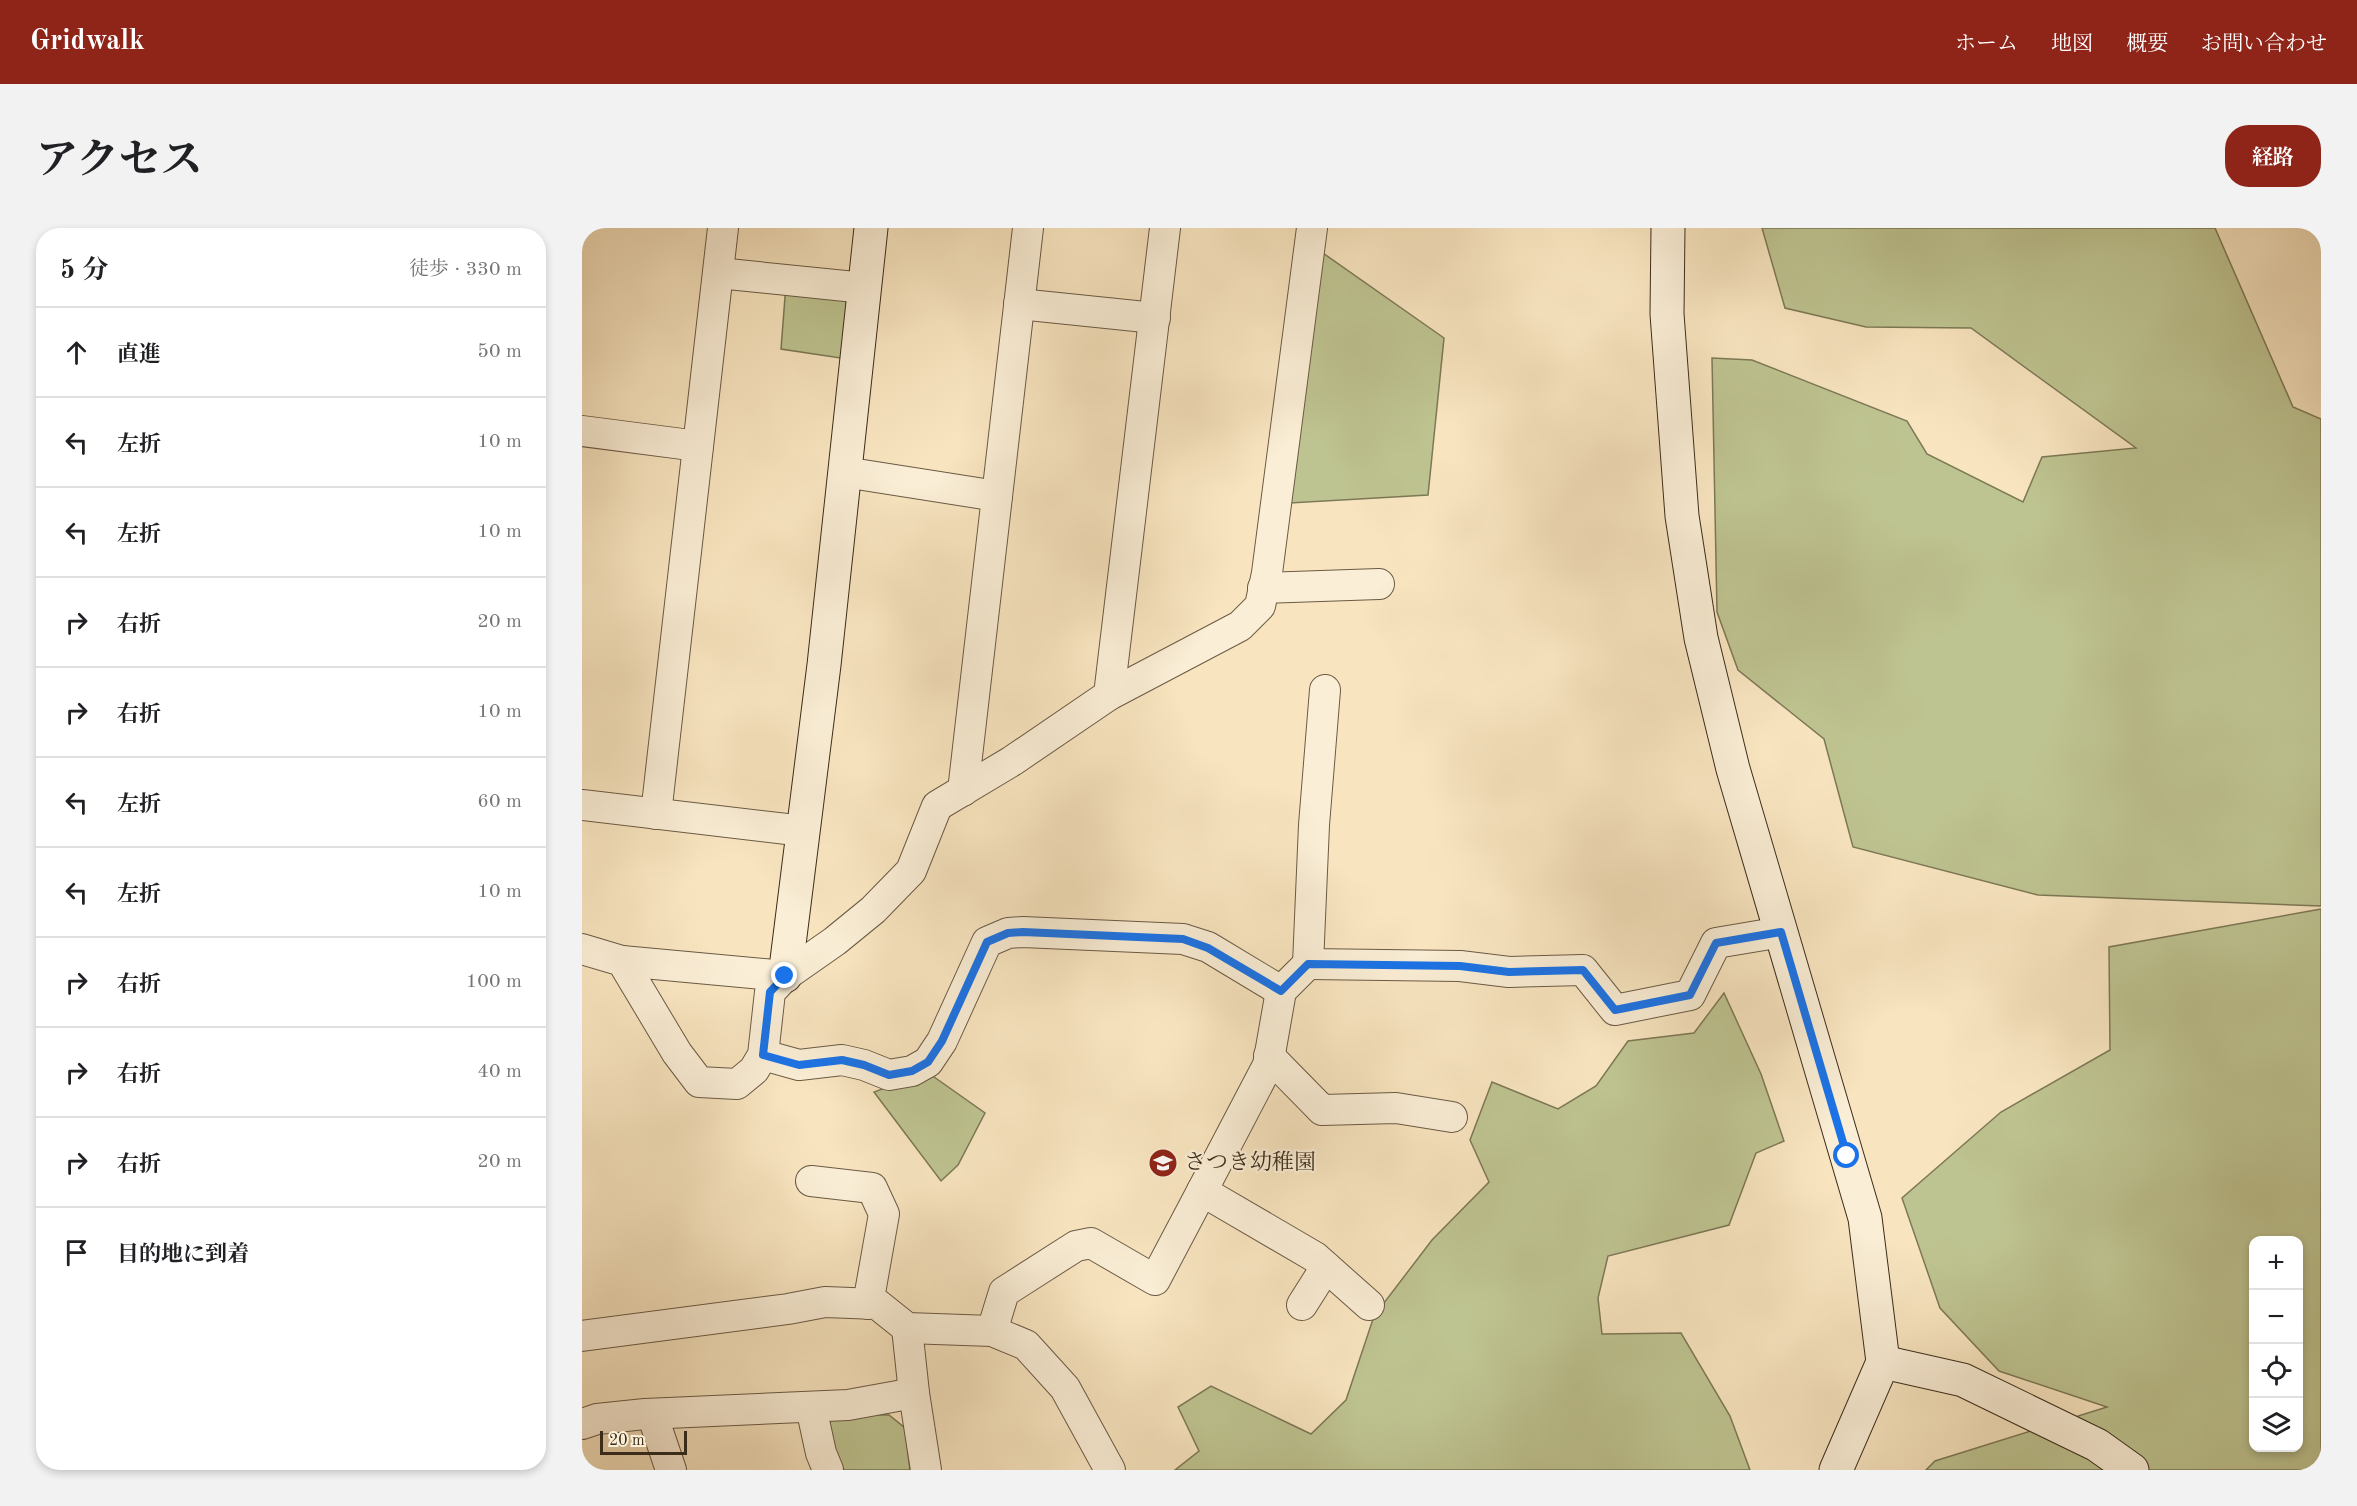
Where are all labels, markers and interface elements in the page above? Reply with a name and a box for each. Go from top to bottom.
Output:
text: Gridwalk [30,28,145,56]
text: ホーム [1955,34,2018,55]
text: 地図 [2051,34,2093,55]
text: 概要 [2126,34,2168,55]
text: お問い合わせ [2201,34,2327,55]
button: 経路 [2225,125,2321,187]
text: アクセス [36,141,203,183]
text: 5 分 [60,258,108,284]
text: 徒歩 · 330 m [409,260,522,280]
icon: ahead [60,336,93,369]
text: 50 m [477,342,522,362]
text: 直進 [117,344,161,366]
icon: left [60,426,93,459]
text: 10 m [477,432,522,452]
text: 左折 [117,434,161,456]
icon: left [60,516,93,549]
text: 10 m [477,522,522,542]
text: 左折 [117,524,161,546]
icon: right [60,606,93,639]
text: 20 m [477,612,522,632]
text: 右折 [117,614,161,636]
icon: right [60,696,93,729]
text: 10 m [477,702,522,722]
text: 右折 [117,704,161,726]
icon: left [60,786,93,819]
text: 60 m [477,792,522,812]
text: 左折 [117,794,161,816]
icon: left [60,876,93,909]
text: 10 m [477,882,522,902]
text: 左折 [117,884,161,906]
route end [771,962,797,988]
icon: right [60,966,93,999]
text: 100 m [466,972,522,992]
text: 右折 [117,974,161,996]
icon: right [60,1056,93,1089]
text: 40 m [477,1062,522,1082]
text: 右折 [117,1064,161,1086]
route start [1833,1142,1859,1168]
icon: right [60,1146,93,1179]
school or university icon: さつき幼稚園 [1147,1147,1179,1179]
place label: さつき幼稚園 [1184,1150,1316,1174]
text: 20 m [477,1152,522,1172]
text: 右折 [117,1154,161,1176]
icon: arrive [60,1236,93,1269]
map controls [2249,1236,2303,1452]
button: + [2249,1236,2303,1290]
text: 目的地に到着 [117,1244,249,1266]
button: − [2249,1290,2303,1344]
button: locate [2249,1344,2303,1398]
button: layers [2249,1398,2303,1452]
scale bar [600,1428,687,1456]
text: 20 m [609,1433,645,1449]

